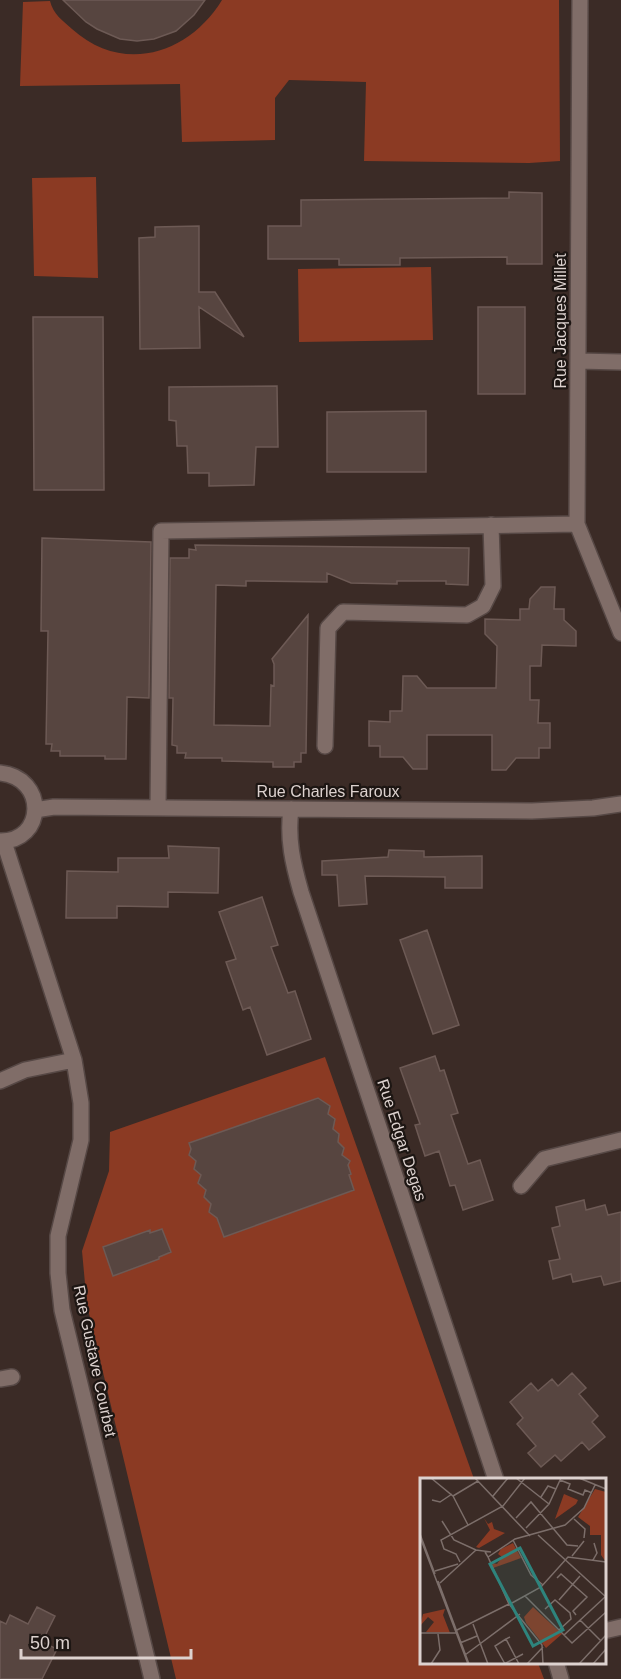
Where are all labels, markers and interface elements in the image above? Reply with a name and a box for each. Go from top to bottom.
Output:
street label: Rue Jacques Millet [552,253,569,389]
street label: Rue Charles Faroux [256,783,400,800]
street label: Rue Edgar Degas [374,1077,430,1203]
street label: Rue Gustave Courbet [71,1284,120,1439]
inset map [420,1478,606,1664]
scale bar [21,1622,190,1660]
text: 50 m [30,1633,70,1653]

